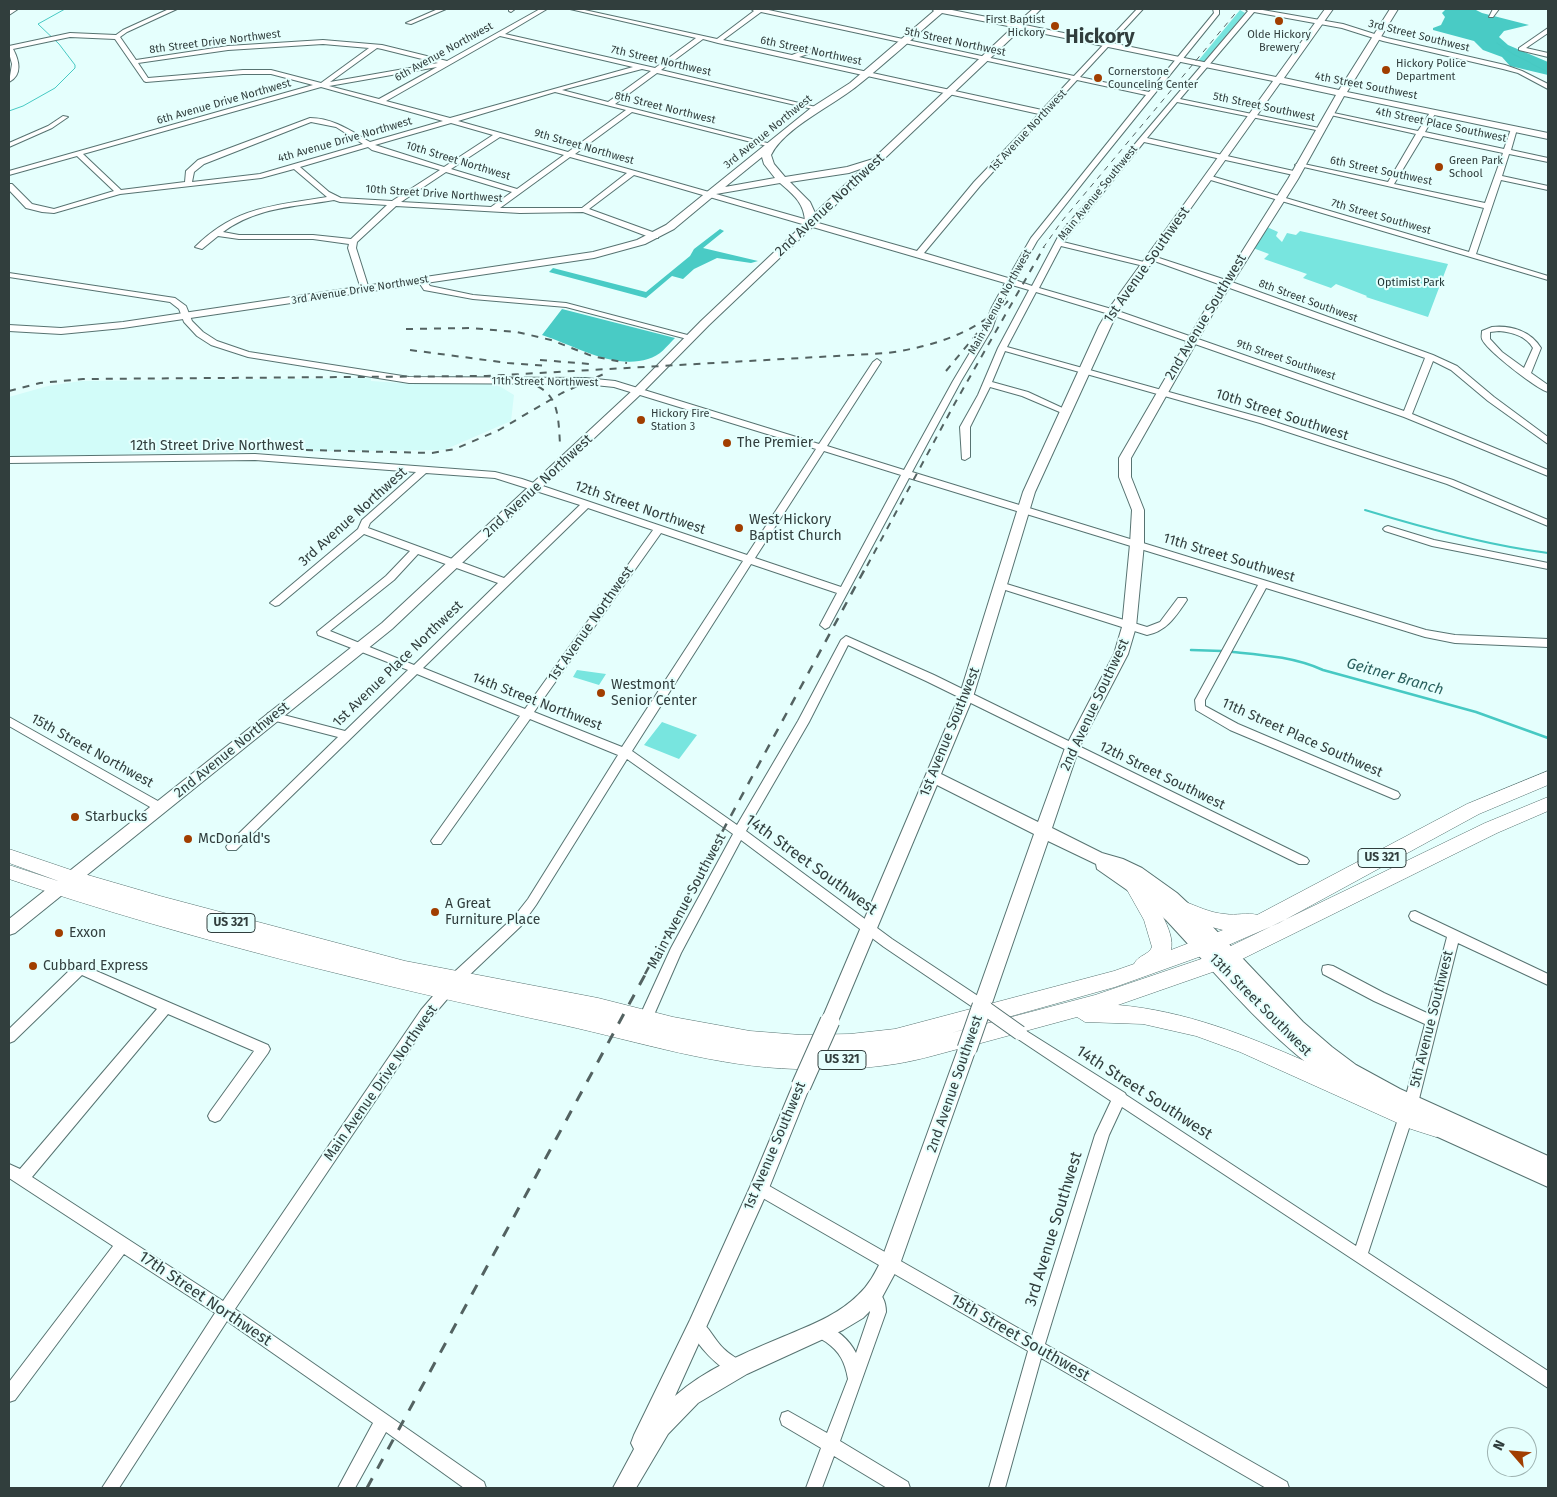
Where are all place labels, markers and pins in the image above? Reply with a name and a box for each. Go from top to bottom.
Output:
place label: First Baptist Hickory [985,13,1045,39]
marker: Olde Hickory Brewery [1273,15,1285,27]
marker: First Baptist Hickory [1049,20,1061,32]
place label: Olde Hickory Brewery [1247,28,1311,54]
place label: Hickory Police Department [1396,57,1466,83]
marker: Hickory Police Department [1380,64,1392,76]
place label: Cornerstone Counceling Center [1108,65,1198,91]
marker: Cornerstone Counceling Center [1092,72,1104,84]
place label: Green Park School [1449,154,1503,180]
marker: Green Park School [1433,161,1445,173]
place label: Hickory Fire Station 3 [651,407,709,433]
marker: Hickory Fire Station 3 [635,414,647,426]
place label: The Premier [737,435,813,451]
marker: The Premier [721,437,733,449]
place label: West Hickory Baptist Church [749,512,842,544]
marker: West Hickory Baptist Church [733,522,745,534]
place label: Westmont Senior Center [611,677,697,710]
marker: Westmont Senior Center [595,687,607,699]
place label: Starbucks [85,809,147,825]
marker: Starbucks [69,811,81,823]
place label: McDonald's [198,831,270,847]
marker: McDonald's [182,833,194,845]
place label: A Great Furniture Place [445,896,540,929]
marker: A Great Furniture Place [429,906,441,918]
place label: Exxon [69,925,106,941]
marker: Exxon [53,927,65,939]
place label: Cubbard Express [43,958,148,974]
marker: Cubbard Express [27,960,39,972]

